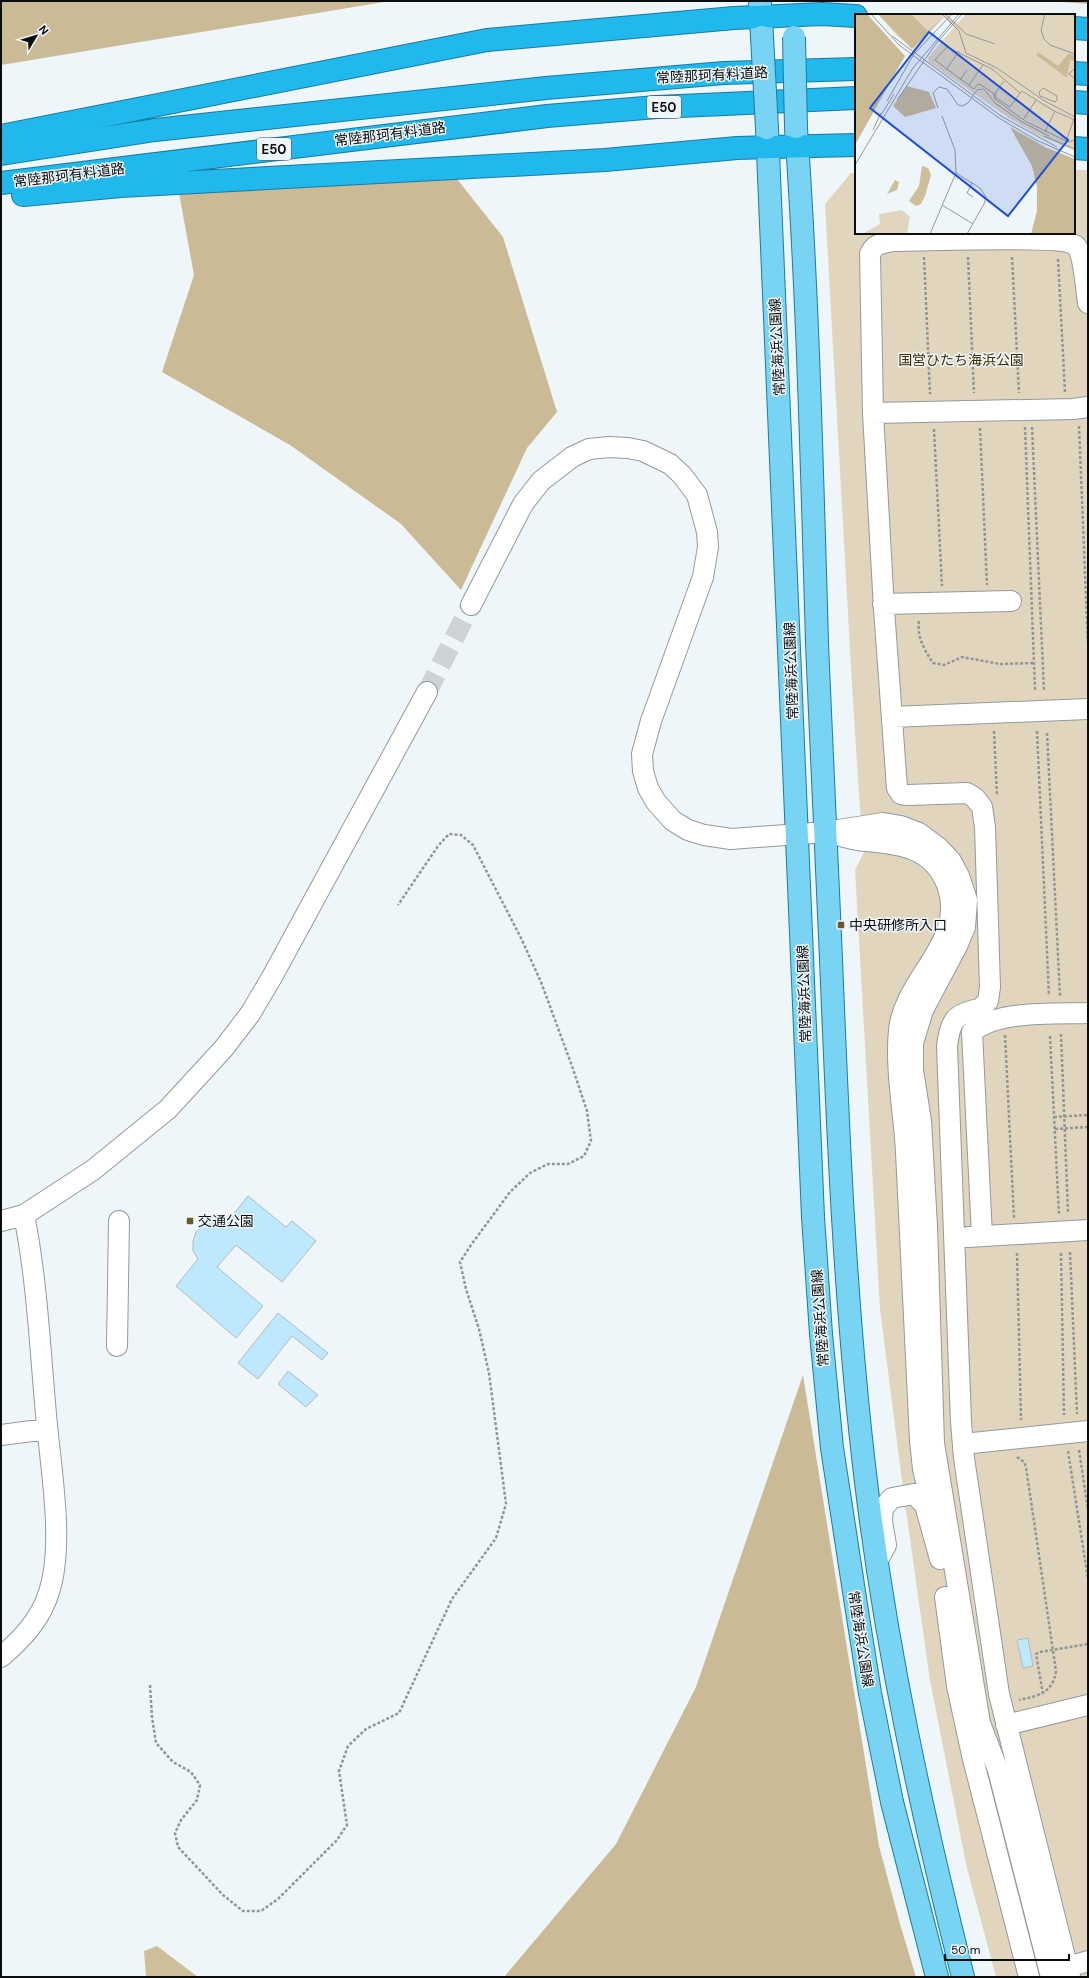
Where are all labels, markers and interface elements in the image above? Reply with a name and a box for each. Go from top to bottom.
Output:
inset map [855,14,1075,234]
north arrow [16,16,56,56]
text: N [36,22,52,37]
street label: 常陸那珂有料道路 [656,63,768,87]
road number: E50 [647,96,681,118]
street label: 常陸那珂有料道路 [333,118,447,150]
road number: E50 [257,138,291,160]
street label: 常陸那珂有料道路 [12,159,126,191]
street label: 常陸海浜公園線 [765,298,789,396]
park label: 国営ひたち海浜公園 [898,351,1024,369]
street label: 常陸海浜公園線 [780,622,802,720]
place label: 中央研修所入口 [849,916,947,934]
marker: 中央研修所入口 [836,920,846,930]
street label: 常陸海浜公園線 [793,945,815,1043]
place label: 交通公園 [198,1212,254,1230]
marker: 交通公園 [185,1216,195,1226]
street label: 常陸海浜公園線 [808,1268,832,1368]
street label: 常陸海浜公園線 [844,1589,878,1689]
scale bar [945,1936,1069,1962]
text: 50 m [951,1942,980,1958]

